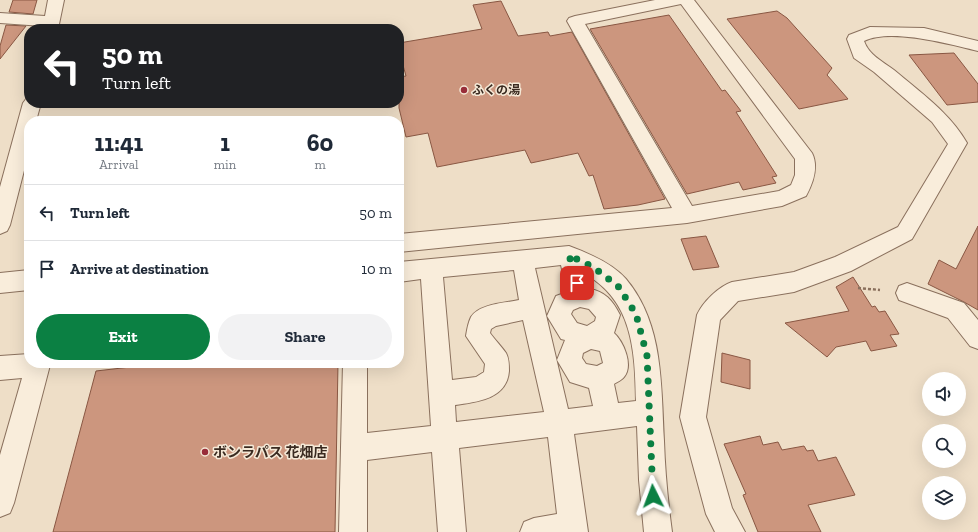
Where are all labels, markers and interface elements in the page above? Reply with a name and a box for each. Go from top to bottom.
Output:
text: 50 m [102,38,163,71]
icon: left [36,40,88,92]
text: Turn left [102,72,171,94]
place label: ふくの湯 [472,83,520,97]
marker: ふくの湯 [459,85,469,95]
text: 11:41 [95,128,143,157]
text: 1 [220,128,230,157]
text: 60 [307,128,333,157]
text: Arrival [99,157,139,172]
text: min [214,157,236,172]
text: m [314,157,326,172]
icon: left [36,202,58,224]
text: Turn left [70,204,130,222]
text: 50 m [359,204,392,222]
icon: arrive [36,258,58,280]
text: Arrive at destination [70,260,209,278]
text: 10 m [361,260,392,278]
pin [560,266,594,300]
icon: arrive [566,272,588,294]
button: Exit [36,314,210,360]
button: Share [218,314,392,360]
map controls [922,372,966,520]
button: sound [922,372,966,416]
button: search [922,424,966,468]
place label: ボンラパス 花畑店 [213,444,327,461]
marker: ボンラパス 花畑店 [200,447,210,457]
position arrow [632,475,674,517]
button: layers [922,476,966,520]

